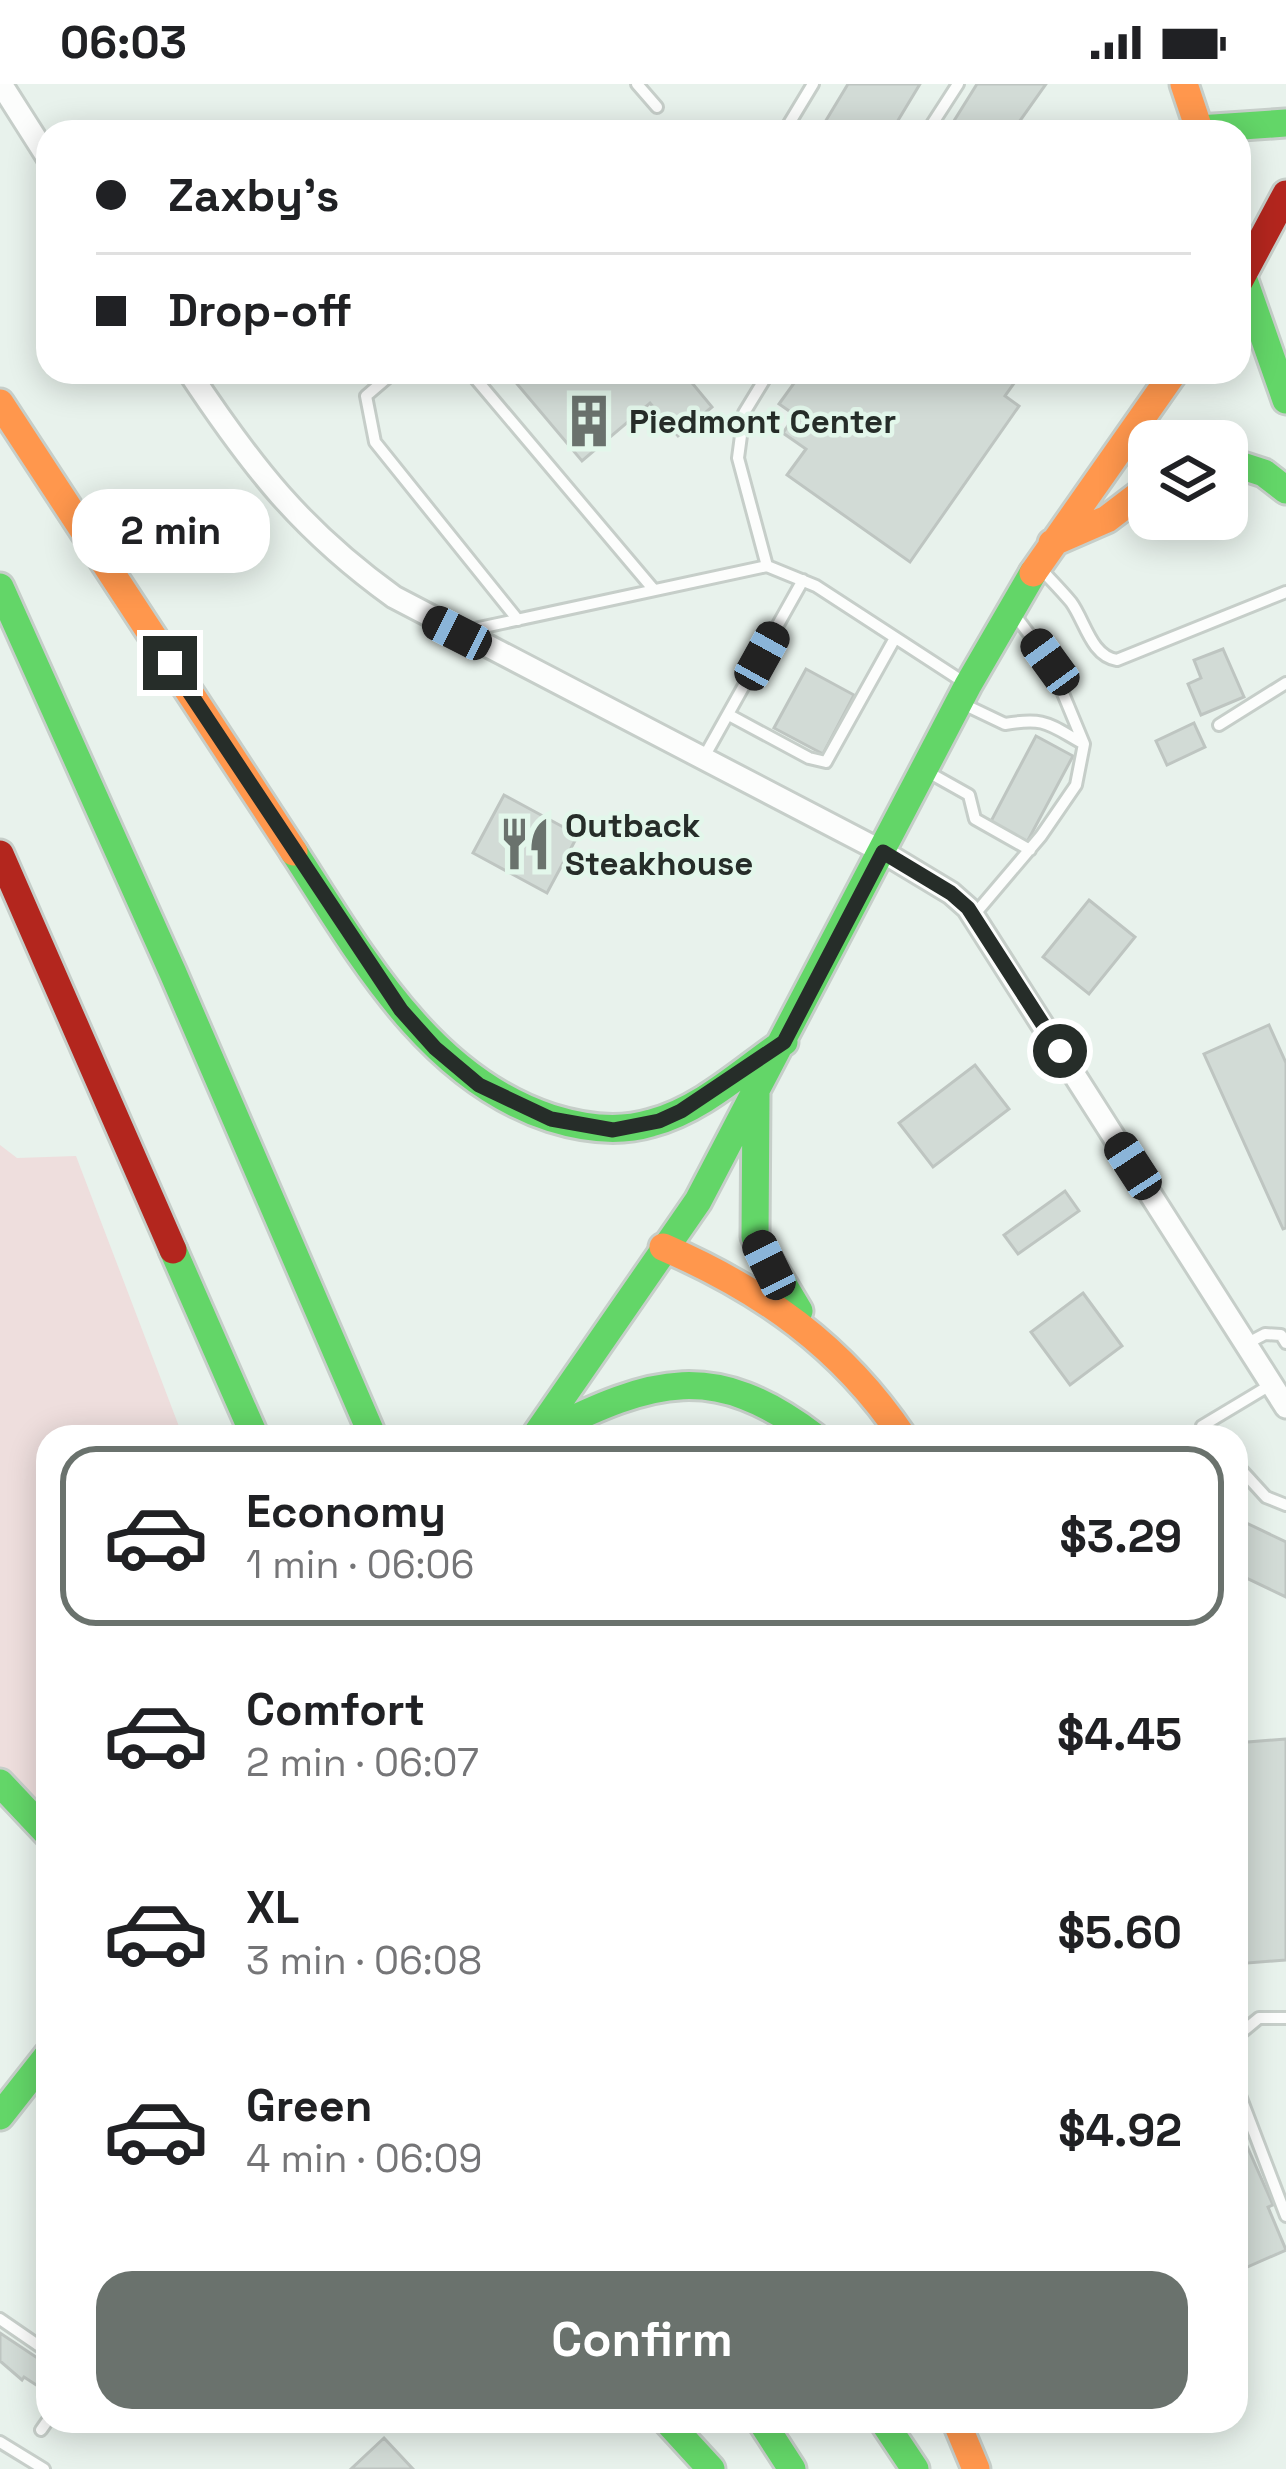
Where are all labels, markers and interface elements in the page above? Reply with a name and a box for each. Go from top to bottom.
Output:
text: 06:03 [60,14,187,71]
text: Zaxby's [168,167,339,224]
text: Drop-off [168,282,352,339]
building icon: Piedmont Center [560,392,618,450]
place label: Piedmont Center [629,401,896,443]
map controls [1128,420,1248,540]
button: layers [1128,420,1248,540]
callout: 2 min [71,489,269,573]
text: 2 min [121,506,221,555]
car [417,601,497,665]
car [729,616,795,696]
car [1014,622,1086,702]
route end [143,636,197,690]
place label: Outback Steakhouse [565,805,753,885]
restaurant icon: Outback Steakhouse [496,815,554,873]
route start [1033,1024,1087,1078]
car [1098,1126,1168,1206]
car [737,1225,801,1305]
icon: car [102,1482,210,1590]
text: Economy [246,1483,446,1540]
text: $3.29 [1060,1508,1182,1565]
text: 1 min · 06:06 [246,1540,474,1589]
icon: car [102,1680,210,1788]
text: Comfort [246,1681,425,1738]
text: $4.45 [1057,1706,1182,1763]
text: 2 min · 06:07 [246,1738,479,1787]
icon: car [102,1878,210,1986]
text: XL [246,1879,299,1936]
text: $5.60 [1058,1904,1182,1961]
text: 3 min · 06:08 [246,1936,482,1985]
icon: car [102,2076,210,2184]
text: Green [246,2077,372,2134]
text: $4.92 [1058,2102,1182,2159]
text: 4 min · 06:09 [246,2134,482,2183]
button: Confirm [96,2271,1188,2409]

